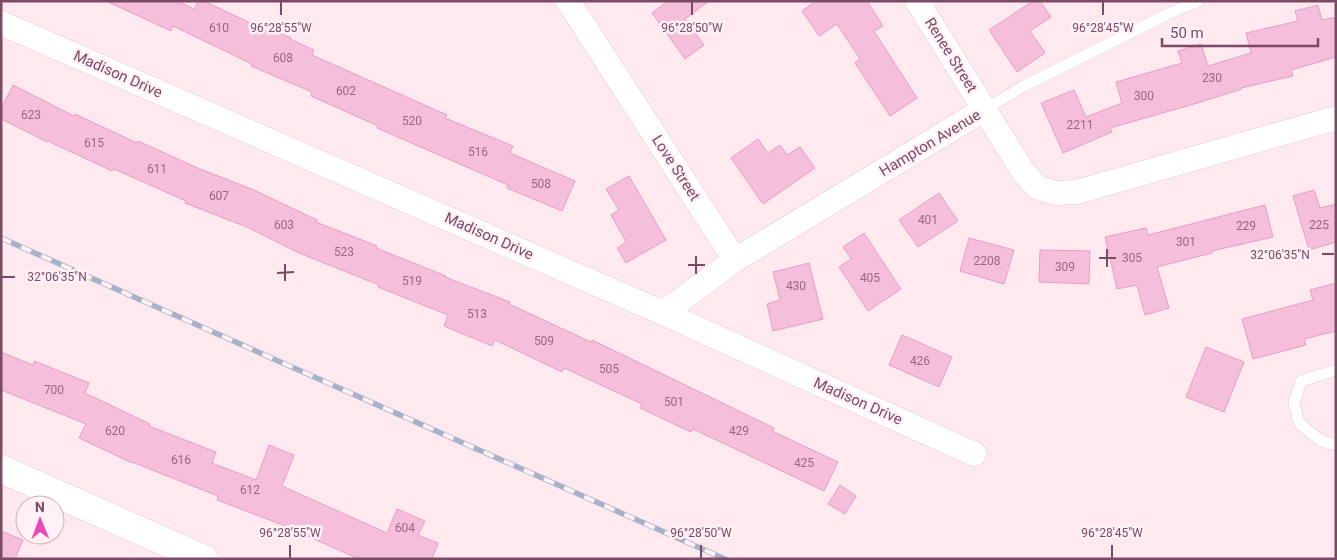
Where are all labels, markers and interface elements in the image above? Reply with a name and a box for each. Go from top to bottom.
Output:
street label: Renee Street [921,14,981,96]
scale bar [1162,15,1318,47]
house number: 610 [209,21,229,35]
text: 96°28'55"W [250,21,312,35]
text: 96°28'50"W [661,21,723,35]
text: 96°28'45"W [1072,21,1134,35]
text: 50 m [1170,24,1204,42]
street label: Madison Drive [71,46,165,102]
house number: 608 [273,51,293,65]
house number: 230 [1202,71,1222,85]
house number: 602 [336,84,356,98]
house number: 300 [1134,89,1154,103]
street label: Hampton Avenue [876,106,984,180]
house number: 623 [21,108,41,122]
house number: 520 [402,114,422,128]
house number: 2211 [1067,118,1093,132]
street label: Love Street [648,132,704,204]
house number: 615 [84,136,104,150]
house number: 516 [468,145,488,159]
house number: 611 [147,162,167,176]
house number: 508 [531,177,551,191]
house number: 607 [209,189,229,203]
street label: Madison Drive [442,208,536,264]
house number: 401 [918,213,938,227]
house number: 603 [274,218,294,232]
house number: 225 [1309,218,1329,232]
house number: 229 [1236,219,1256,233]
house number: 301 [1176,235,1196,249]
house number: 523 [334,245,354,259]
text: 32°06'35"N [1250,248,1310,262]
house number: 305 [1122,251,1142,265]
house number: 2208 [974,254,1001,268]
house number: 309 [1055,260,1075,274]
text: 32°06'35"N [27,270,87,284]
house number: 405 [860,271,880,285]
house number: 519 [402,274,422,288]
house number: 430 [786,279,806,293]
house number: 513 [467,307,487,321]
house number: 509 [534,334,554,348]
house number: 426 [910,354,930,368]
house number: 505 [599,362,619,376]
street label: Madison Drive [811,373,905,429]
house number: 700 [44,383,64,397]
house number: 501 [664,395,684,409]
house number: 620 [105,424,125,438]
house number: 429 [729,424,749,438]
house number: 616 [171,453,191,467]
house number: 425 [794,456,814,470]
house number: 612 [240,483,260,497]
north arrow [15,495,65,545]
text: N [35,499,45,515]
house number: 604 [395,521,415,535]
text: 96°28'55"W [259,526,321,540]
text: 96°28'50"W [670,526,732,540]
text: 96°28'45"W [1081,526,1143,540]

